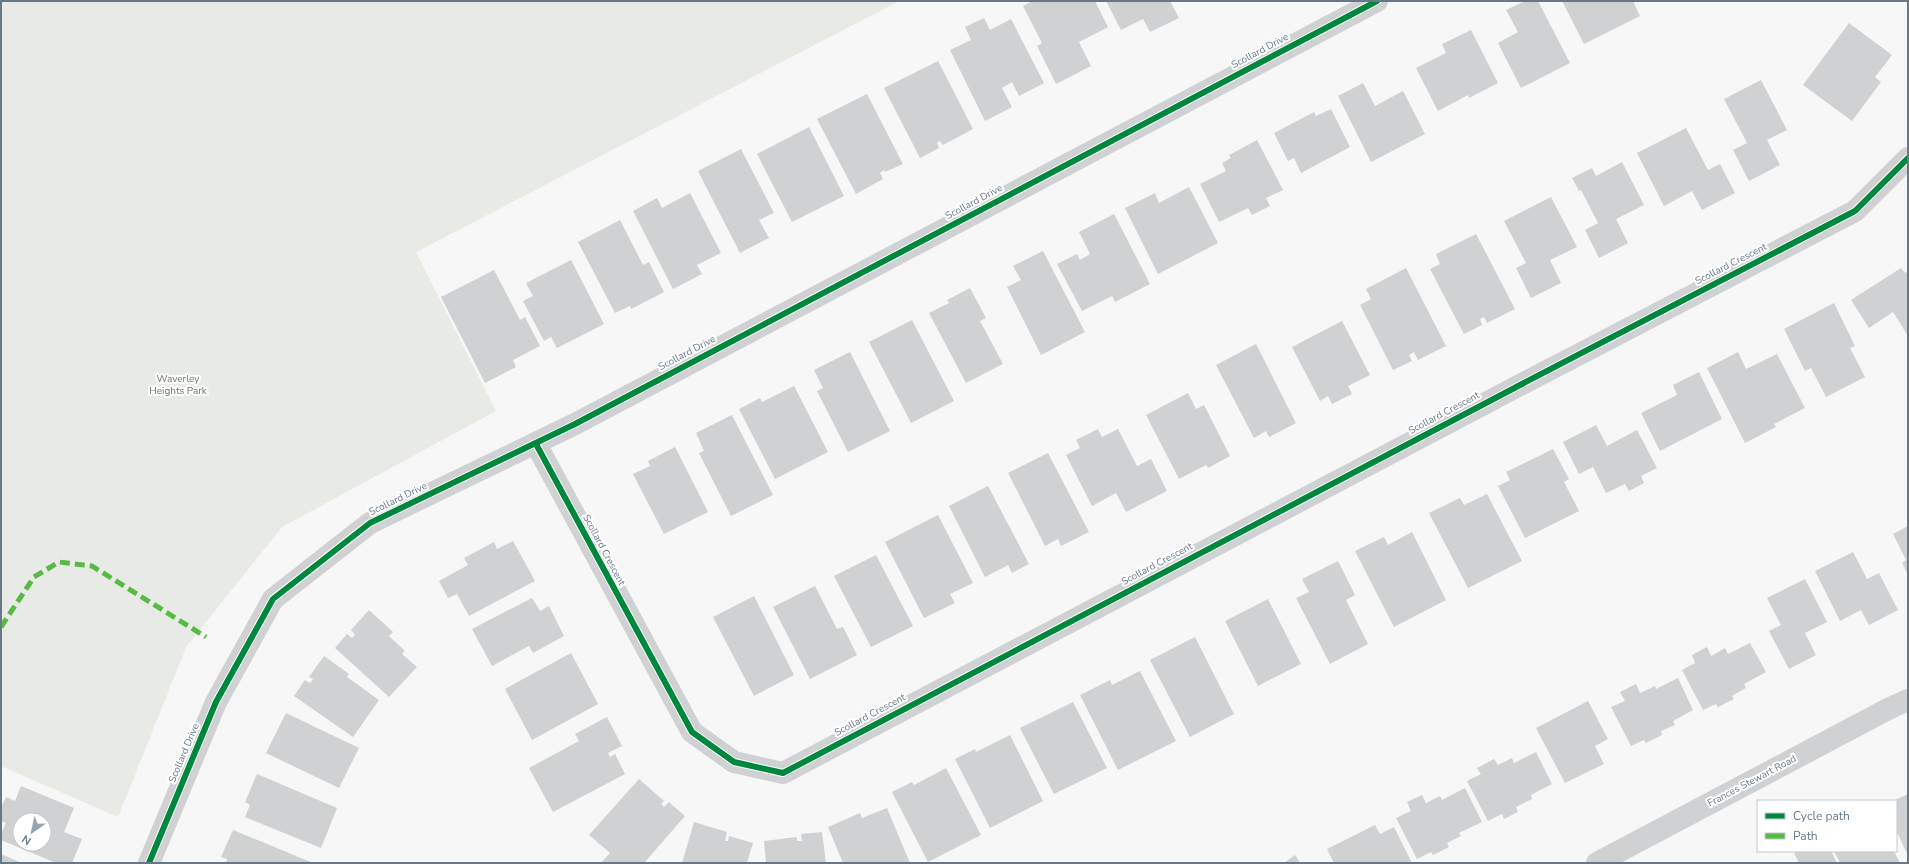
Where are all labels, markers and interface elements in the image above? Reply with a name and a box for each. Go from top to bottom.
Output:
street label: Scollard Drive [1229,30,1291,72]
street label: Scollard Drive [943,181,1005,223]
street label: Scollard Crescent [1693,240,1770,288]
street label: Scollard Drive [656,332,718,374]
park label: Waverley Heights Park [149,372,208,398]
street label: Scollard Crescent [1406,388,1483,438]
street label: Scollard Drive [367,479,429,519]
street label: Scollard Crescent [579,512,629,589]
street label: Scollard Crescent [1119,539,1196,589]
street label: Scollard Crescent [832,690,909,740]
street label: Scollard Drive [165,721,203,785]
street label: Frances Stewart Road [1705,752,1799,810]
legend [1757,800,1897,852]
text: Cycle path [1793,808,1850,824]
north arrow [12,812,52,852]
text: Path [1793,828,1818,844]
text: N [19,831,34,848]

